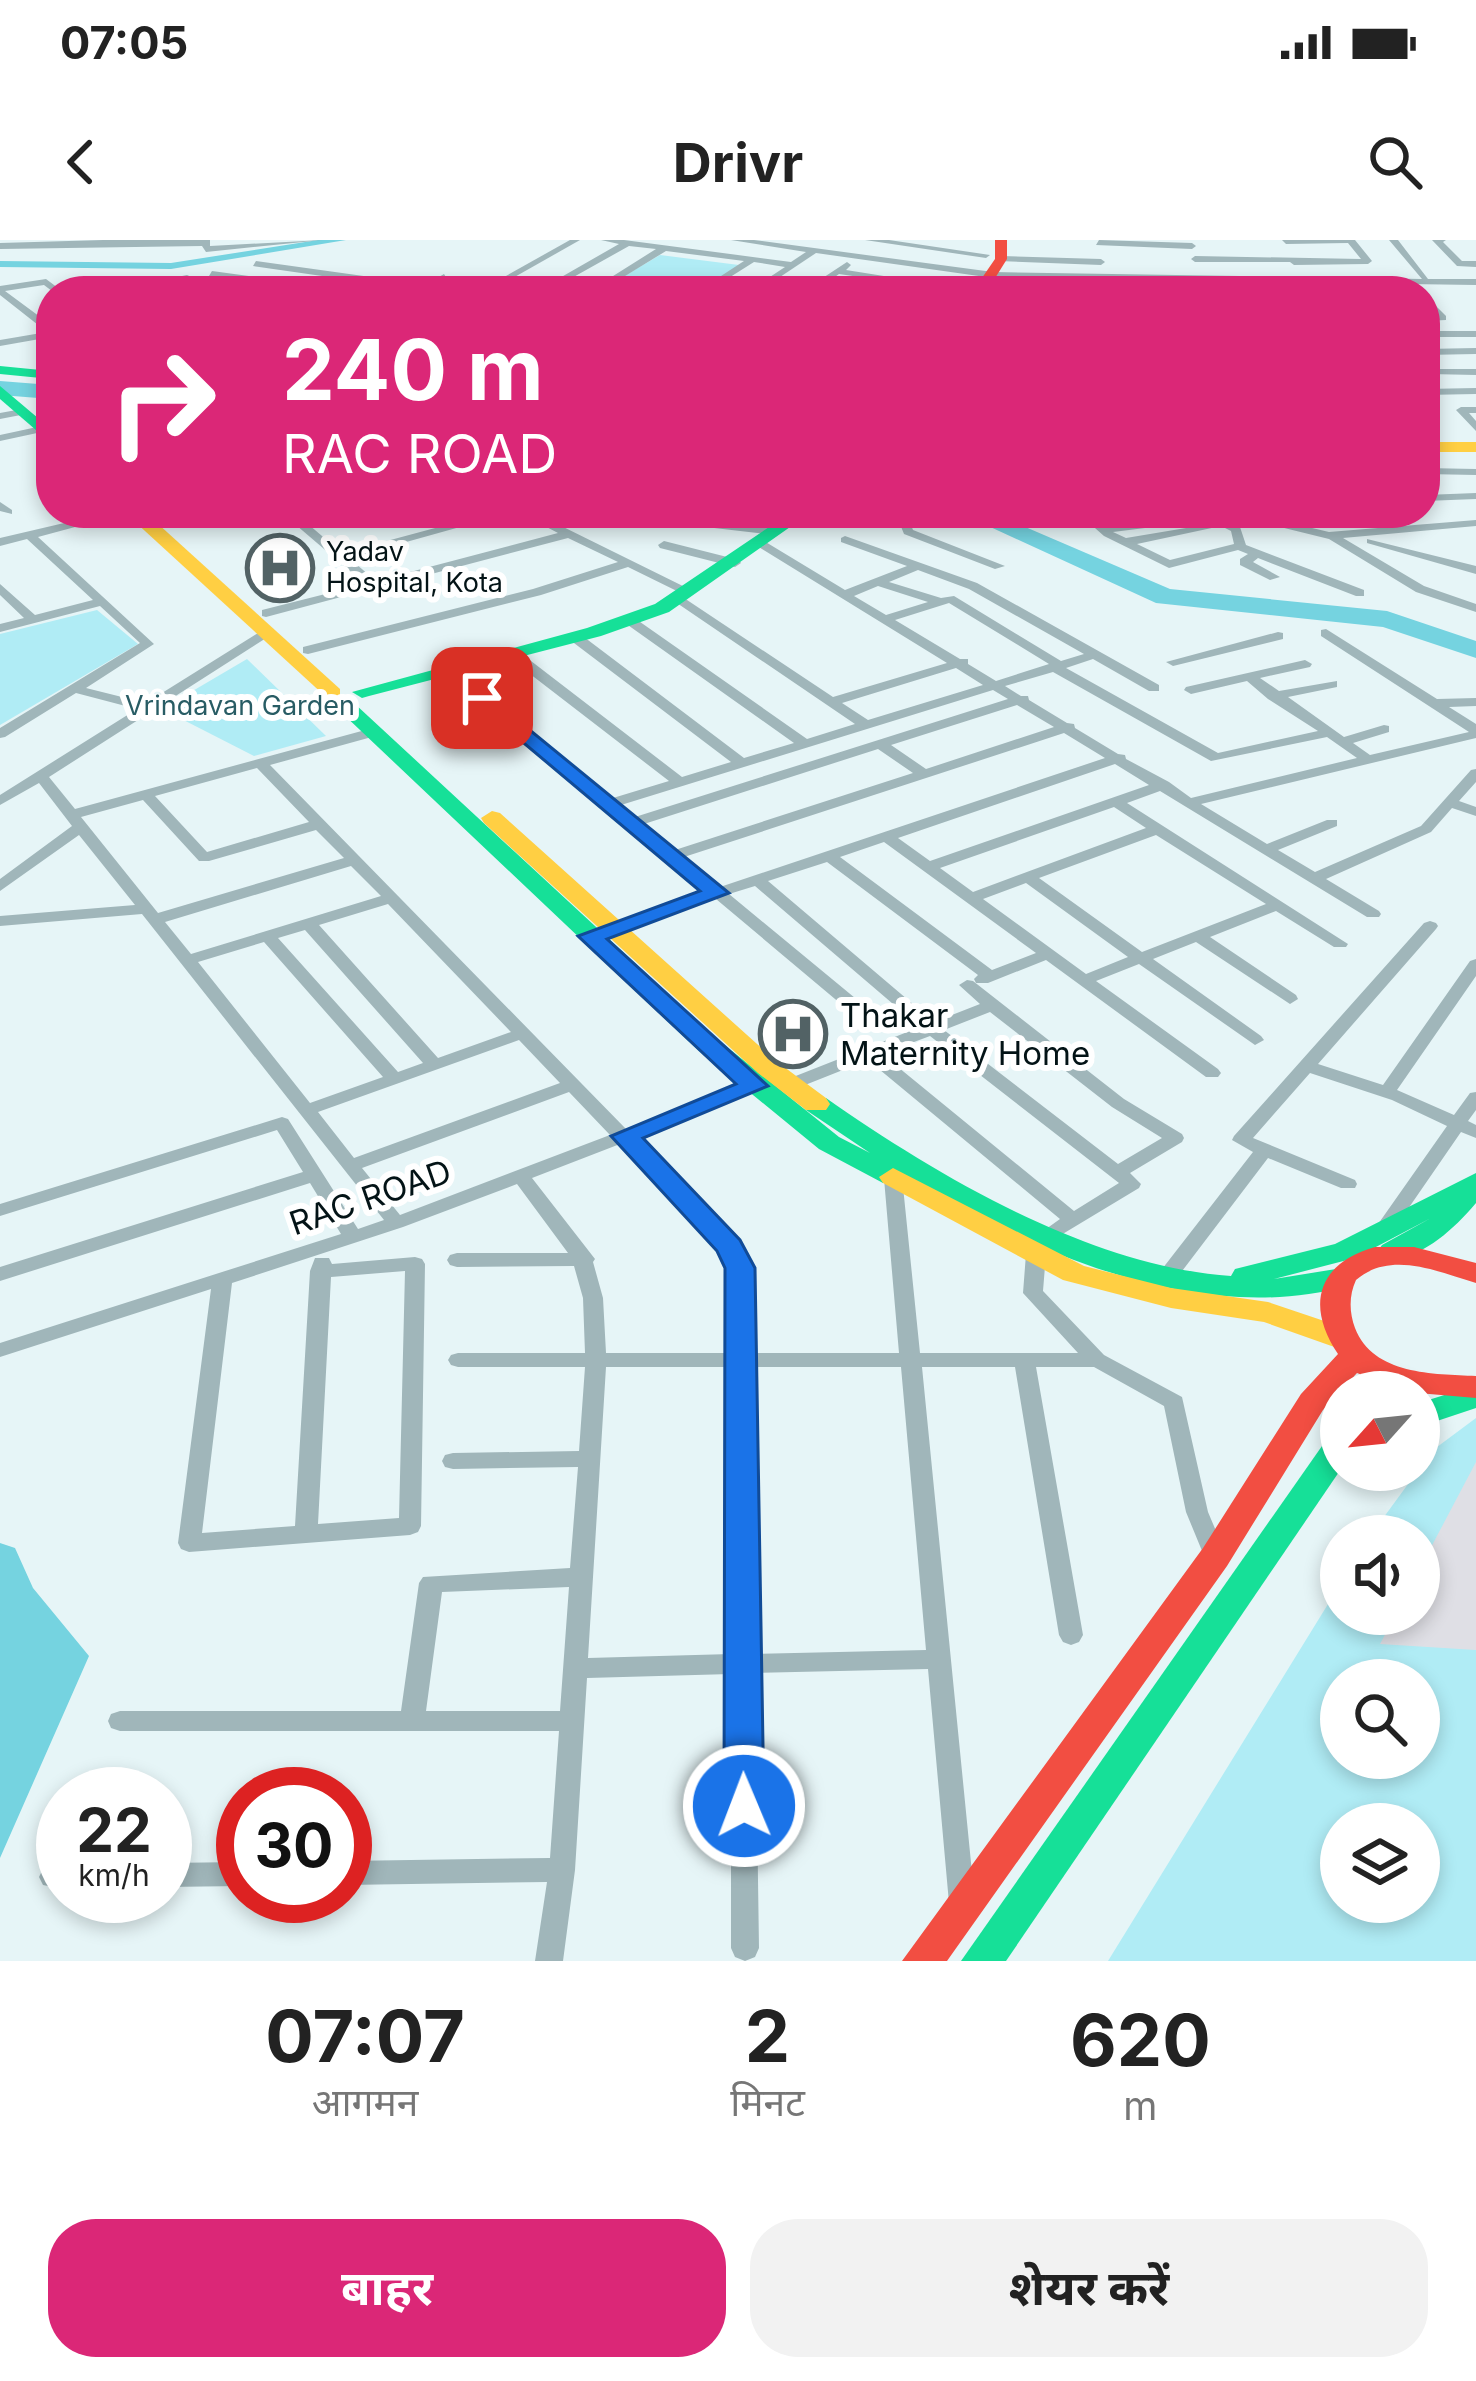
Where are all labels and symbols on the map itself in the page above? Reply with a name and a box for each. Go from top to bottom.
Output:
hospital icon: Yadav Hospital, Kota [245,533,315,603]
place label: Yadav Hospital, Kota [326,535,503,599]
pin [431,647,533,749]
park label: Vrindavan Garden [125,689,355,722]
place label: Thakar Maternity Home [840,995,1090,1073]
hospital icon: Thakar Maternity Home [758,999,828,1069]
street label: RAC ROAD [284,1151,456,1243]
north arrow [1320,1371,1440,1491]
position arrow [681,1743,807,1869]
speed limit sign: 30 [216,1767,372,1923]

